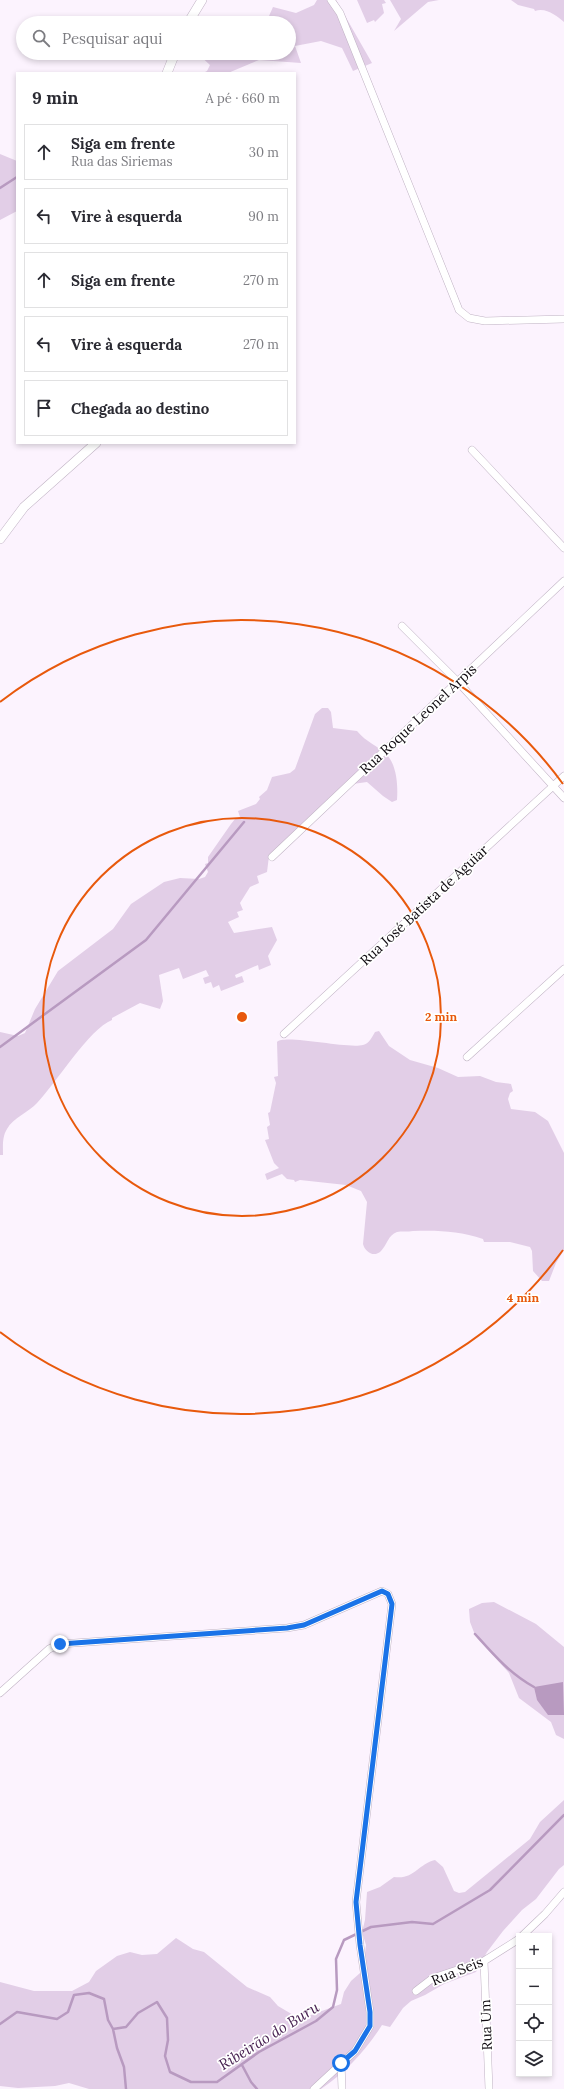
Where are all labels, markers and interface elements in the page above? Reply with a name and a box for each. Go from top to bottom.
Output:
search box [16,16,296,60]
icon: search [30,27,52,49]
text: Pesquisar aqui [62,29,162,48]
text: 9 min [32,87,78,109]
text: A pé · 660 m [205,90,280,107]
text: Siga em frente [71,134,175,153]
icon: ahead [33,141,55,163]
text: 30 m [249,144,279,161]
text: Rua das Siriemas [71,153,173,170]
icon: left [33,205,55,227]
text: Vire à esquerda [71,207,182,226]
text: 90 m [248,208,279,225]
icon: ahead [33,269,55,291]
text: Siga em frente [71,271,175,290]
text: 270 m [243,272,279,289]
icon: left [33,333,55,355]
text: Vire à esquerda [71,335,182,354]
text: 270 m [243,336,279,353]
icon: arrive [33,397,55,419]
text: Chegada ao destino [71,399,209,418]
street label: Rua Roque Leonel Arpis [356,660,480,778]
street label: Rua José Batista de Aguiar [356,841,492,969]
text: 2 min [425,1009,457,1024]
centre of rings [235,1010,249,1024]
text: 4 min [507,1290,540,1305]
route end [51,1635,69,1653]
map controls [516,1933,552,2077]
button: + [516,1933,552,1969]
street label: Rua Seis [429,1953,485,1989]
button: − [516,1969,552,2005]
water label: Ribeirão do Buru [215,1997,322,2074]
street label: Rua Um [476,1999,496,2051]
button: locate [516,2005,552,2041]
button: layers [516,2041,552,2077]
route start [332,2054,350,2072]

